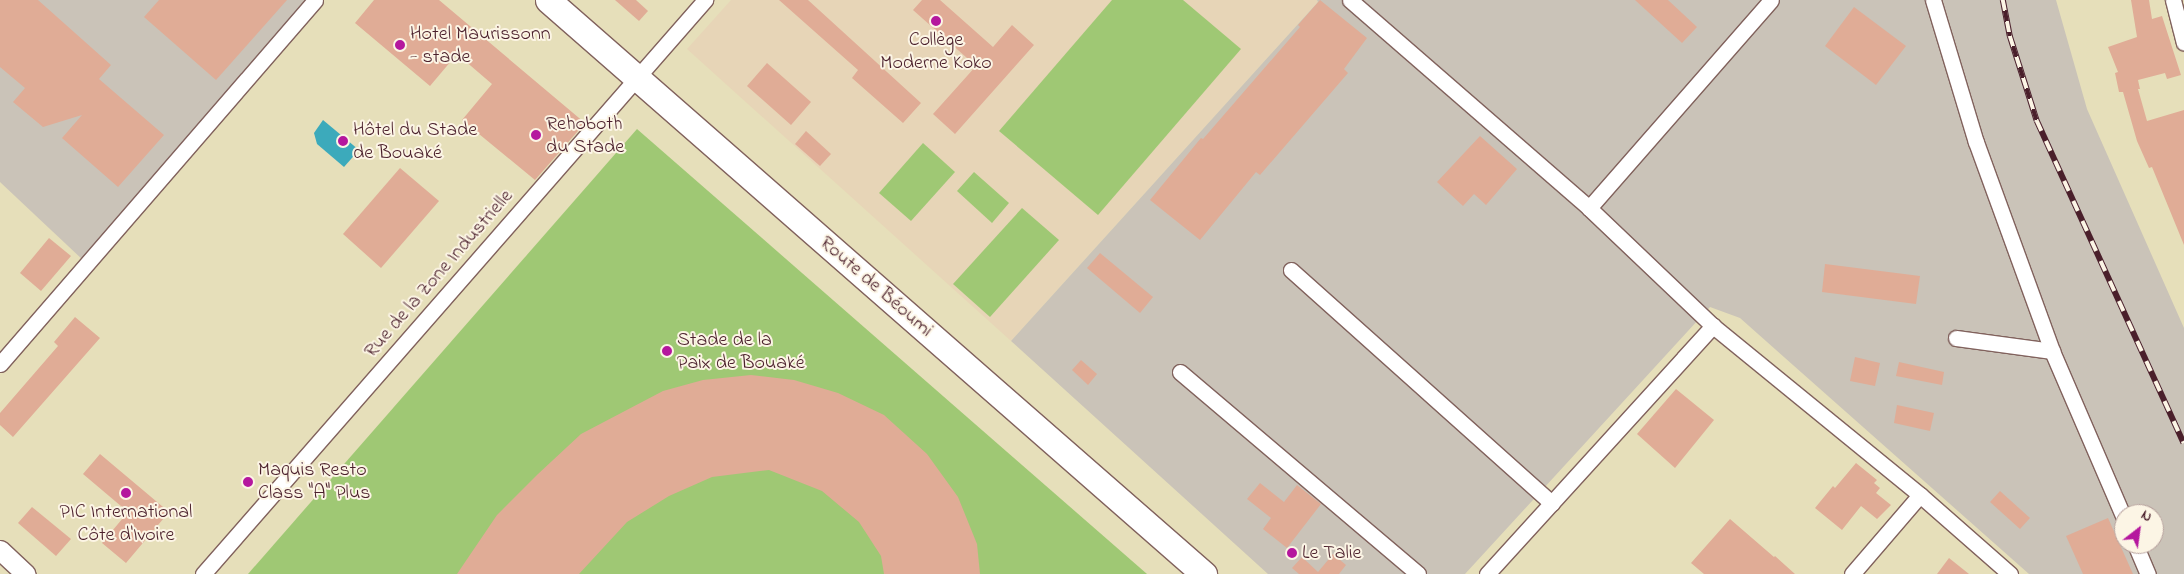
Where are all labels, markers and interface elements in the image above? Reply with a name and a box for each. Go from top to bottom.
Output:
marker: Collège Moderne Koko [930,15,942,27]
place label: Hotel Maurissonn - stade [410,22,551,69]
place label: Collège Moderne Koko [880,29,992,76]
marker: Hotel Maurissonn - stade [394,39,406,51]
place label: Rehoboth du Stade [546,112,624,159]
place label: Hôtel du Stade de Bouaké [353,118,477,165]
marker: Rehoboth du Stade [530,129,542,141]
marker: Hôtel du Stade de Bouaké [337,135,349,147]
street label: Rue de la Zone Industrielle [359,185,519,363]
street label: Route de Béoumi [815,231,937,343]
place label: Stade de la Paix de Bouaké [677,328,805,375]
marker: Stade de la Paix de Bouaké [661,345,673,357]
place label: Maquis Resto Class "A" Plus [258,459,371,506]
marker: Maquis Resto Class "A" Plus [242,476,254,488]
marker: PIC International Côte d'Ivoire [120,487,132,499]
place label: PIC International Côte d'Ivoire [60,501,192,548]
north arrow [2114,504,2164,554]
text: N [2137,505,2156,528]
place label: Le Talie [1302,541,1362,565]
marker: Le Talie [1286,547,1298,559]

